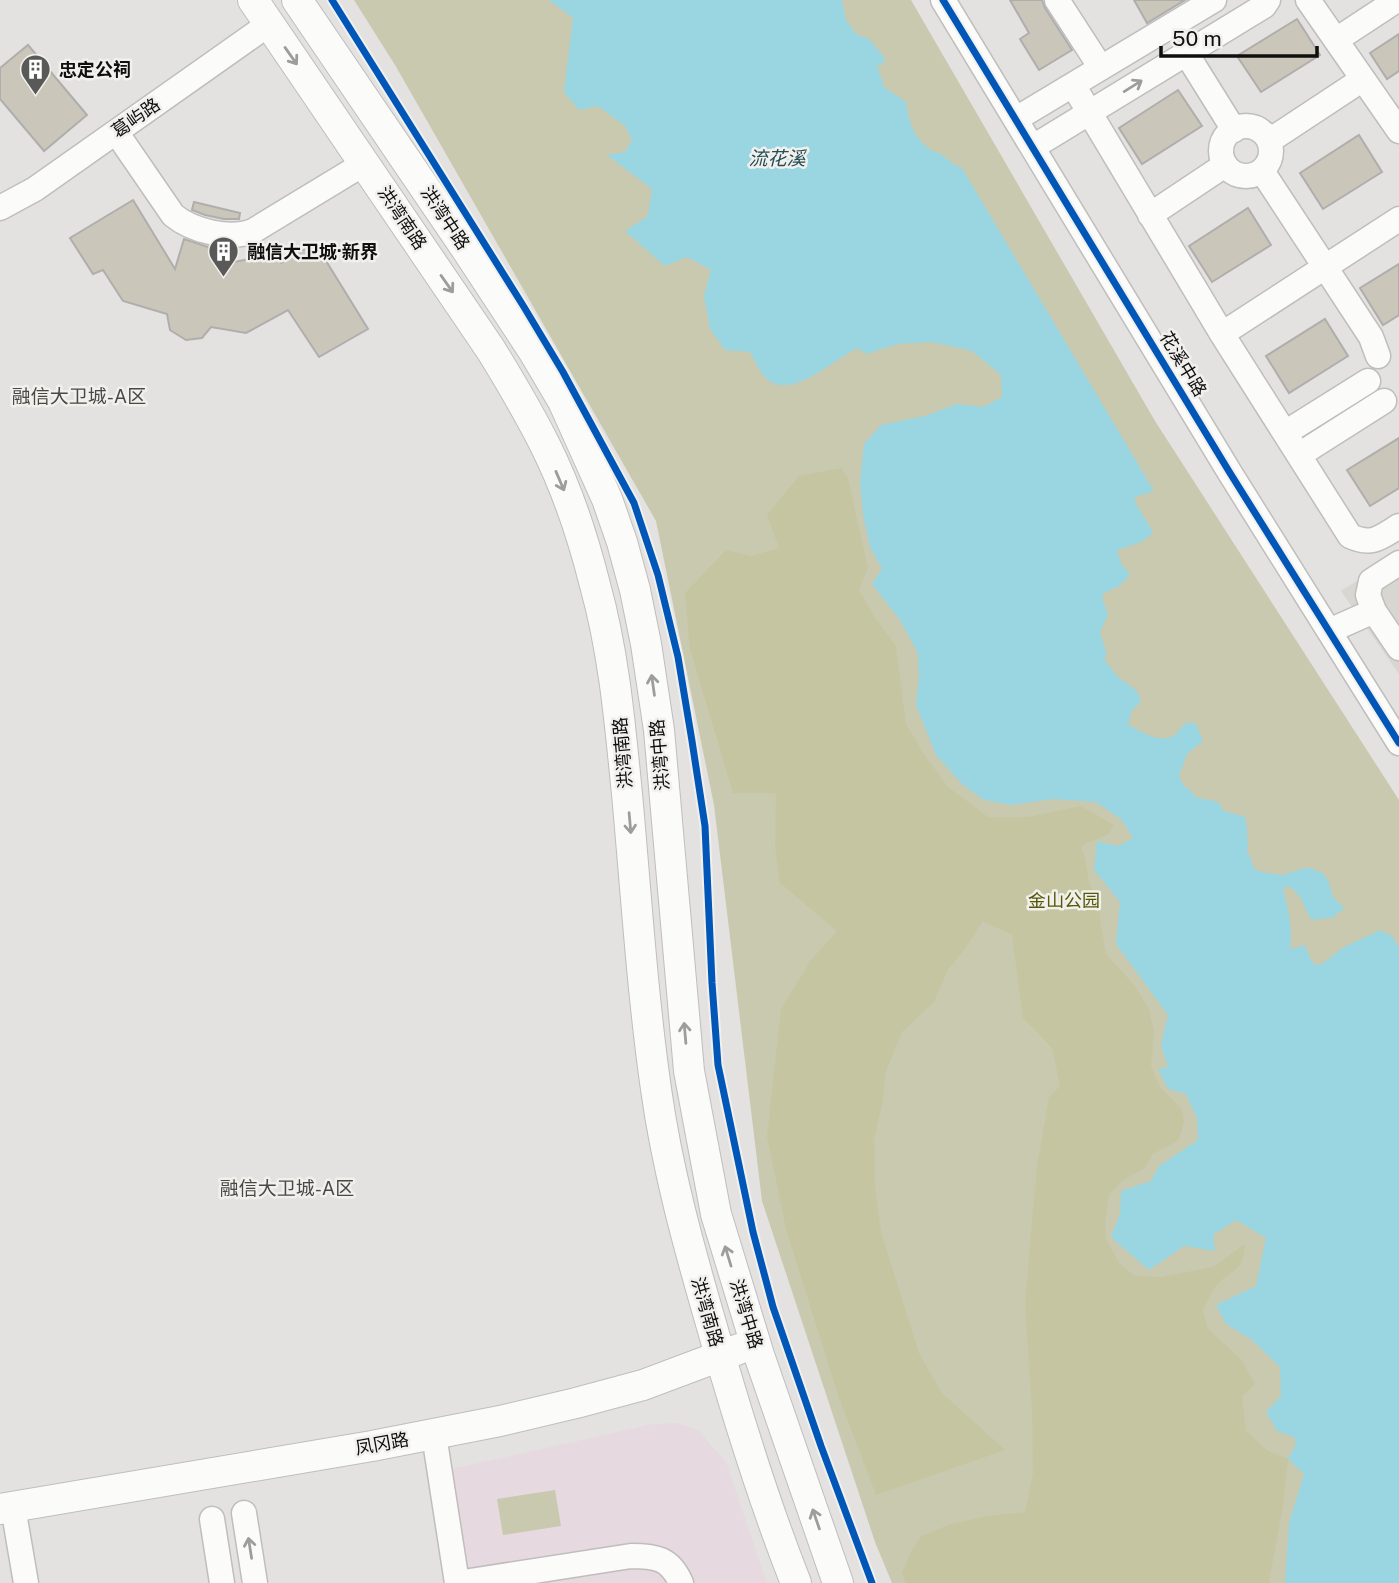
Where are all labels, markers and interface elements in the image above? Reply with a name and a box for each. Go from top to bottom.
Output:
scale bar [1161,14,1317,58]
text: 50 m [1172,26,1222,51]
one-way arrow [284,46,298,65]
building icon: 忠定公祠 [19,53,53,97]
place label: 忠定公祠 [59,59,131,80]
one-way arrow [1123,78,1143,92]
street label: 葛屿路 [108,94,164,142]
water label: 流花溪 [748,147,807,169]
street label: 洪湾南路 [374,182,431,253]
street label: 洪湾中路 [417,182,474,253]
building icon: 融信大卫城·新界 [207,235,241,279]
place label: 融信大卫城·新界 [247,241,378,262]
one-way arrow [440,274,455,293]
street label: 花溪中路 [1156,327,1211,400]
district label: 融信大卫城-A区 [12,385,146,407]
one-way arrow [555,470,568,492]
one-way arrow [646,674,659,697]
street label: 洪湾南路 [609,716,636,790]
street label: 洪湾中路 [646,718,673,792]
one-way arrow [624,811,637,833]
park label: 金山公园 [1028,890,1100,911]
one-way arrow [679,1022,692,1045]
district label: 融信大卫城-A区 [220,1177,354,1199]
one-way arrow [721,1245,734,1267]
street label: 洪湾南路 [687,1274,727,1349]
street label: 洪湾中路 [726,1276,767,1351]
street label: 凤冈路 [354,1428,410,1459]
one-way arrow [809,1508,821,1530]
one-way arrow [243,1537,256,1560]

